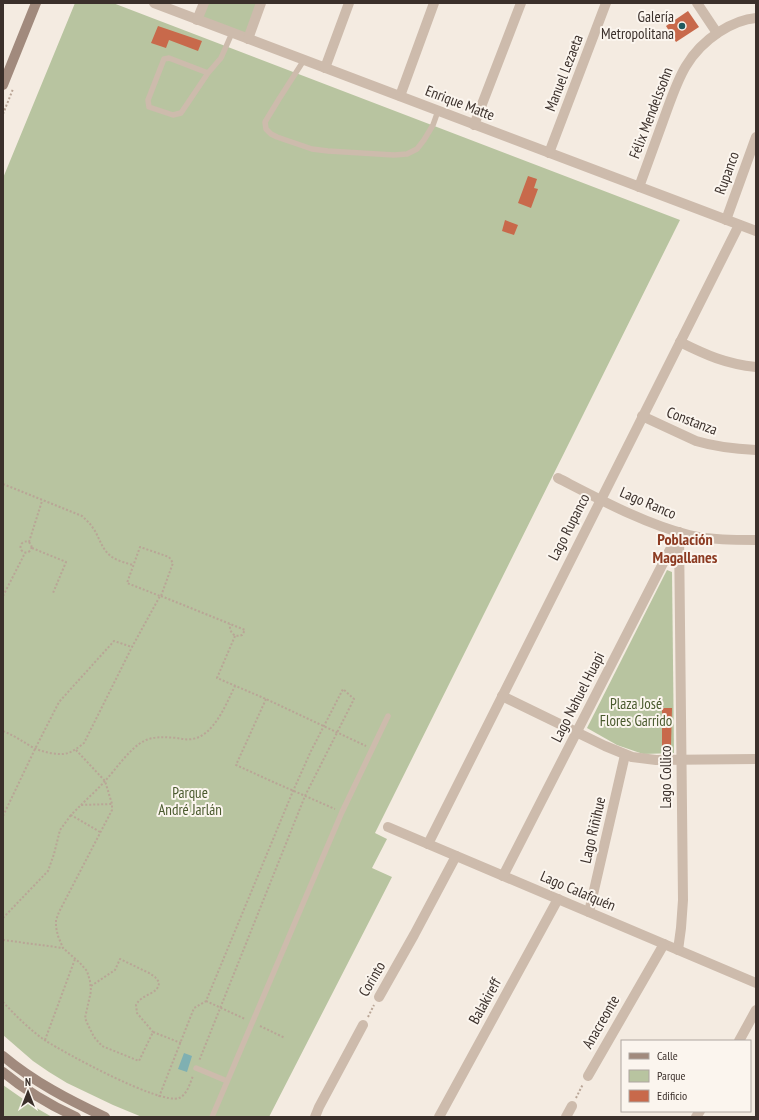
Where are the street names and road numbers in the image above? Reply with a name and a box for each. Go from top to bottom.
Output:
street label: Manuel Lezaeta [540,32,587,114]
street label: Félix Mendelssohn [624,64,677,161]
street label: Enrique Matte [423,81,497,124]
street label: Rupanco [710,149,743,197]
street label: Constanza [664,402,720,439]
street label: Lago Ranco [617,482,679,523]
street label: Lago Rupanco [544,490,593,563]
street label: Lago Nahuel Huapi [547,649,608,745]
street label: Lago Collico [656,746,675,808]
street label: Lago Riñihue [576,795,609,865]
street label: Lago Calafquén [538,866,619,915]
street label: Corinto [354,958,389,1000]
street label: Balakireff [464,973,505,1027]
street label: Anacreonte [578,992,623,1052]

